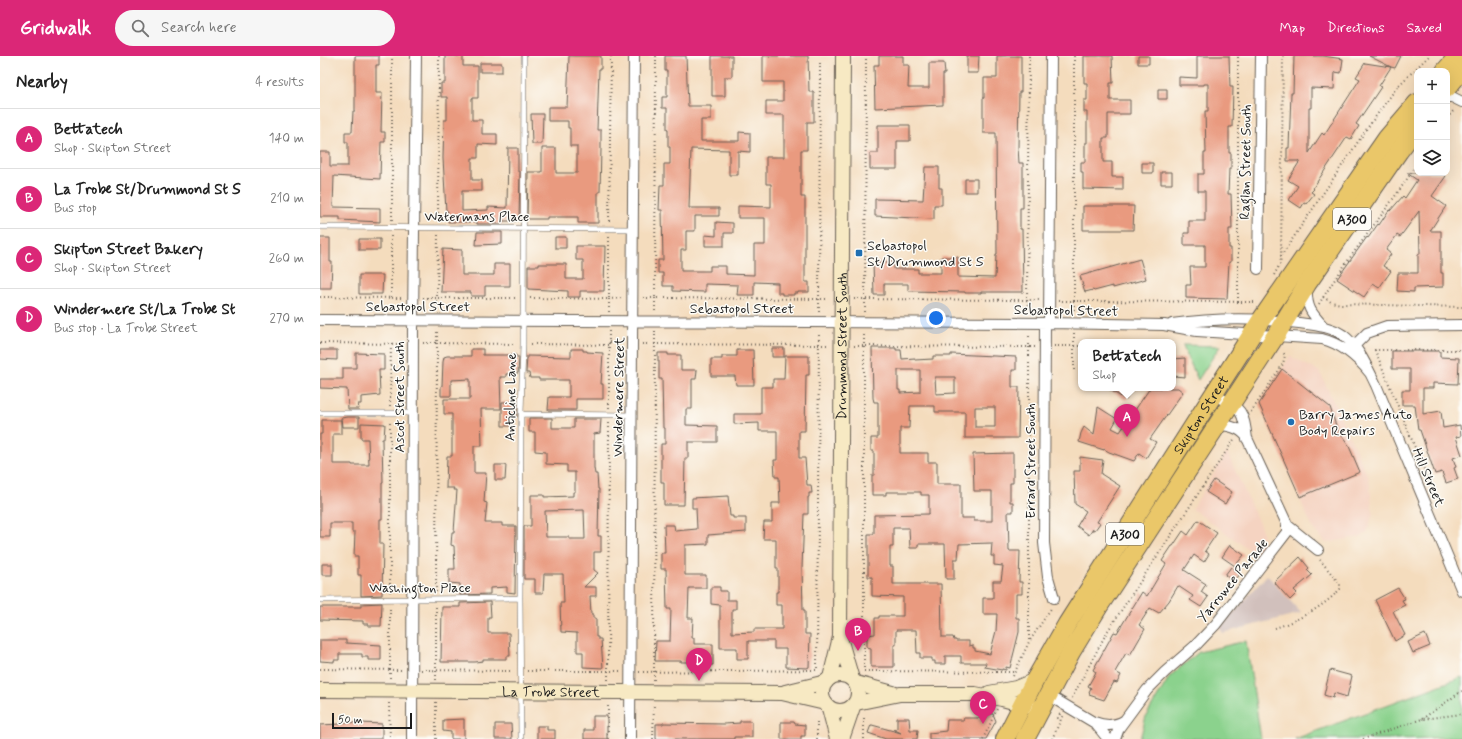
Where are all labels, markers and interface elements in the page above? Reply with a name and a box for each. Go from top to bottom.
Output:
search box [115,10,395,46]
text: Gridwalk [20,16,91,41]
icon: search [129,17,151,39]
text: Search here [161,18,237,38]
text: Map [1279,19,1305,37]
text: Directions [1327,19,1385,37]
text: Saved [1407,19,1442,37]
map controls [1414,68,1450,176]
button: + [1414,68,1450,104]
text: Nearby [16,71,68,93]
text: 4 results [255,74,304,91]
street label: Raglan Street South [1236,104,1258,220]
button: − [1414,104,1450,140]
text: Bettatech [54,120,123,140]
text: A [25,130,33,147]
text: 140 m [269,130,304,147]
text: Shop · Skipton Street [54,140,171,157]
button: layers [1414,140,1450,176]
text: La Trobe St/Drummond St S [54,180,241,200]
text: B [25,190,33,207]
text: 210 m [270,190,304,207]
text: Bus stop [54,200,97,217]
street label: Watermans Place [425,208,529,226]
road number: A300 [1333,208,1371,230]
place label: Sebastopol St/Drummond St S [867,237,984,271]
text: Skipton Street Bakery [54,240,203,260]
marker: Sebastopol St/Drummond St S [854,248,864,258]
text: C [24,250,34,267]
text: 260 m [269,250,304,267]
text: Shop · Skipton Street [54,260,171,277]
street label: Drummond Street South [833,272,852,420]
street label: Sebastopol Street [366,298,471,316]
text: Windermere St/La Trobe St [54,300,235,320]
street label: Sebastopol Street [690,300,795,318]
street label: Sebastopol Street [1014,301,1119,321]
your location [926,308,946,328]
text: D [25,310,33,327]
text: 270 m [269,310,304,327]
text: Bus stop · La Trobe Street [54,320,198,337]
street label: Windermere Street [609,336,629,457]
popup [1078,339,1176,391]
street label: Ascot Street South [391,341,409,453]
text: Bettatech [1093,347,1161,367]
street label: Anticline Lane [501,352,521,441]
text: Shop [1093,367,1116,384]
street label: Skipton Street [1170,372,1233,458]
street label: Errard Street South [1022,403,1040,519]
pin: A [1114,404,1140,437]
place label: Barry James Auto Body Repairs [1299,406,1412,440]
marker: Barry James Auto Body Repairs [1286,417,1296,427]
street label: Hill Street [1408,445,1449,510]
road number: A300 [1106,523,1144,545]
street label: Yarrowee Parade [1193,535,1272,626]
street label: Washington Place [369,579,471,599]
pin: B [845,618,871,651]
pin: D [686,648,712,681]
street label: La Trobe Street [502,683,601,702]
pin: C [970,691,996,724]
scale bar [332,711,412,730]
text: 50 m [338,713,363,727]

